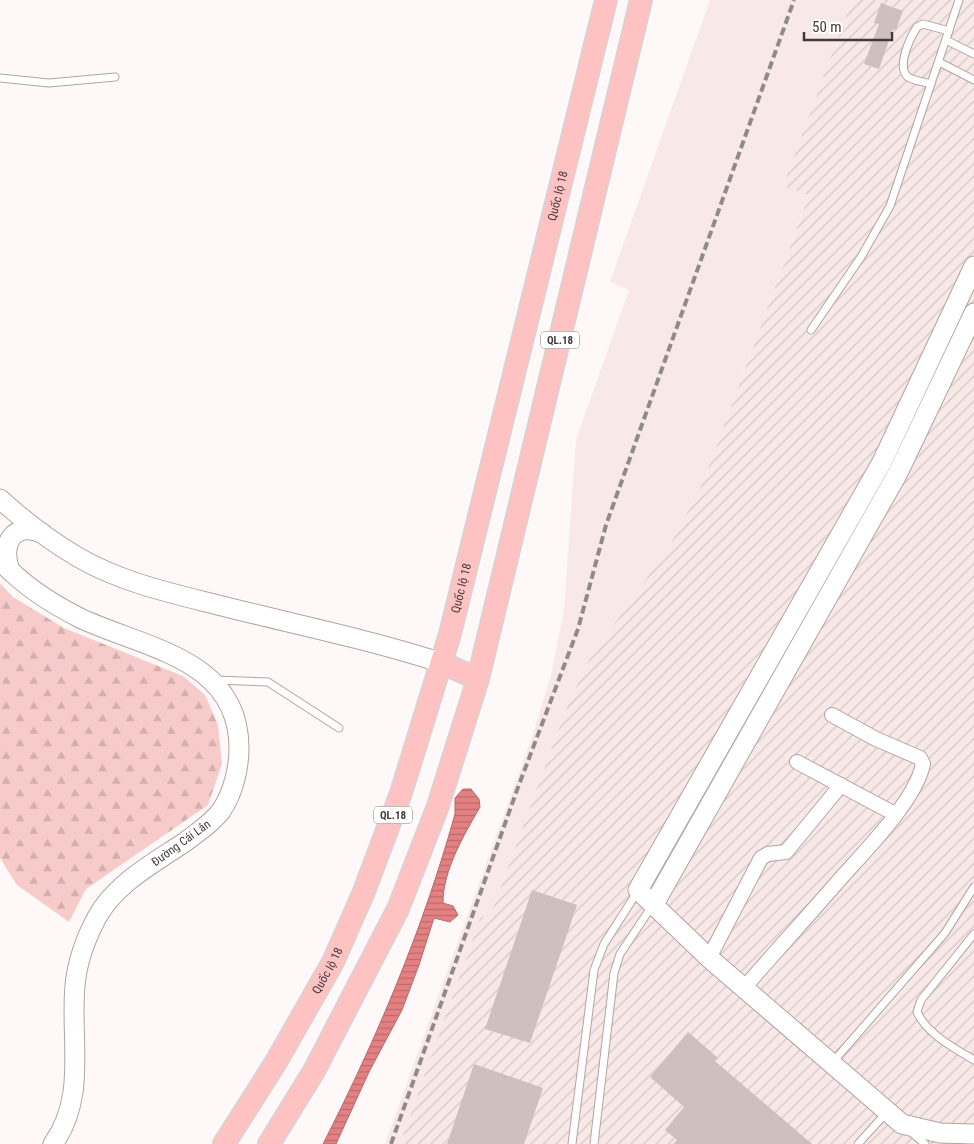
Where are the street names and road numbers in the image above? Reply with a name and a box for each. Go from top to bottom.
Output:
street label: Quốc lộ 18 [545,169,571,222]
road number: QL.18 [541,332,579,348]
street label: Quốc lộ 18 [448,562,474,615]
road number: QL.18 [374,806,412,824]
street label: Đường Cái Lân [149,817,213,869]
street label: Quốc lộ 18 [309,945,346,996]

